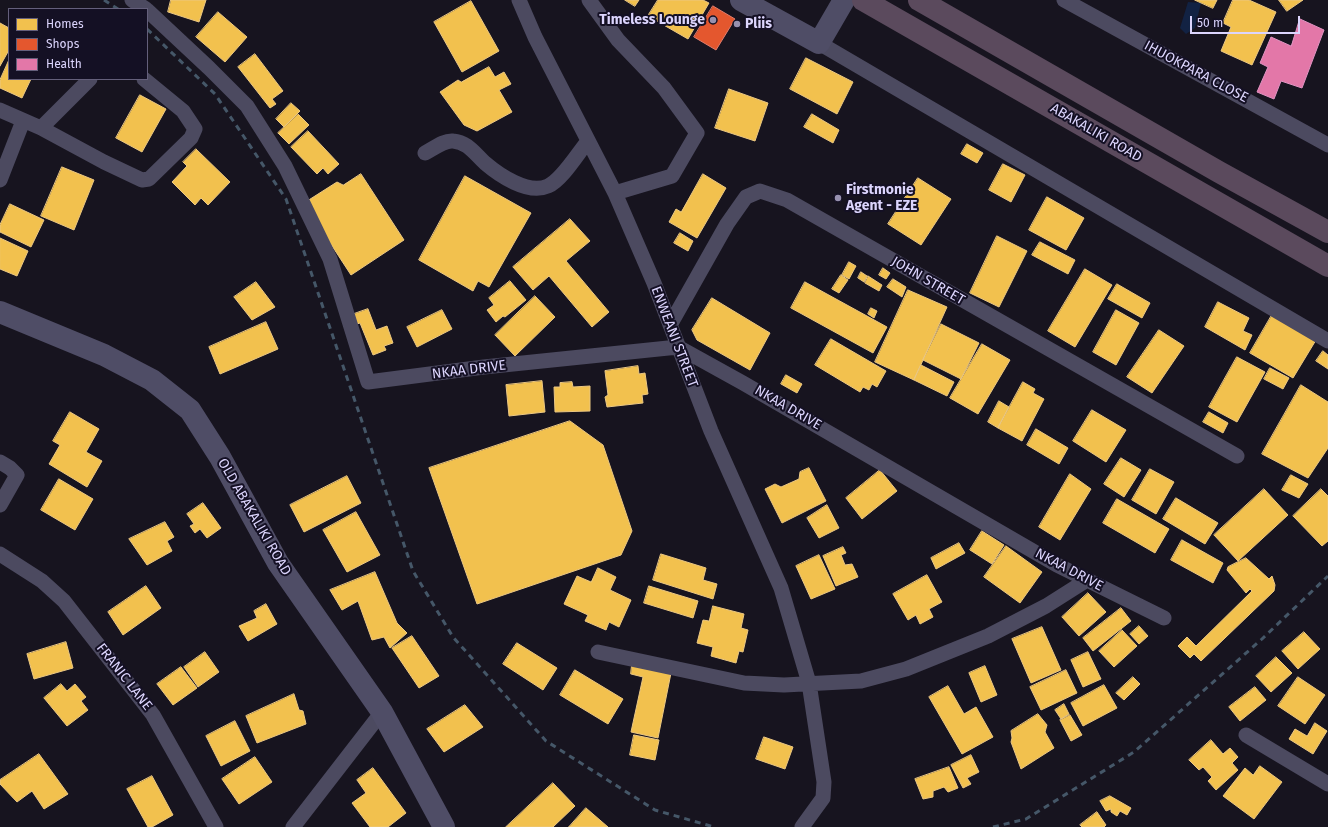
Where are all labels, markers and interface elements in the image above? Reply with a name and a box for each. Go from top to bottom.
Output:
legend [8,8,148,80]
scale bar [1192,8,1302,34]
place label: Timeless Lounge [599,12,705,28]
marker: Timeless Lounge [708,15,718,25]
place label: Pliis [745,16,772,32]
text: 50 m [1197,16,1223,30]
text: Homes [46,17,84,31]
marker: Pliis [732,19,742,29]
text: Shops [46,37,79,51]
street label: IHUOKPARA CLOSE [1141,38,1251,106]
text: Health [46,57,82,71]
street label: ABAKALIKI ROAD [1047,100,1145,166]
place label: Firstmonie Agent - EZE [846,182,917,214]
marker: Firstmonie Agent - EZE [833,193,843,203]
street label: JOHN STREET [888,253,968,309]
street label: ENWEANI STREET [647,284,701,390]
street label: NKAA DRIVE [431,357,507,383]
street label: NKAA DRIVE [752,382,824,434]
street label: OLD ABAKALIKI ROAD [214,456,294,578]
street label: NKAA DRIVE [1032,545,1106,595]
street label: FRANIC LANE [93,640,155,714]

